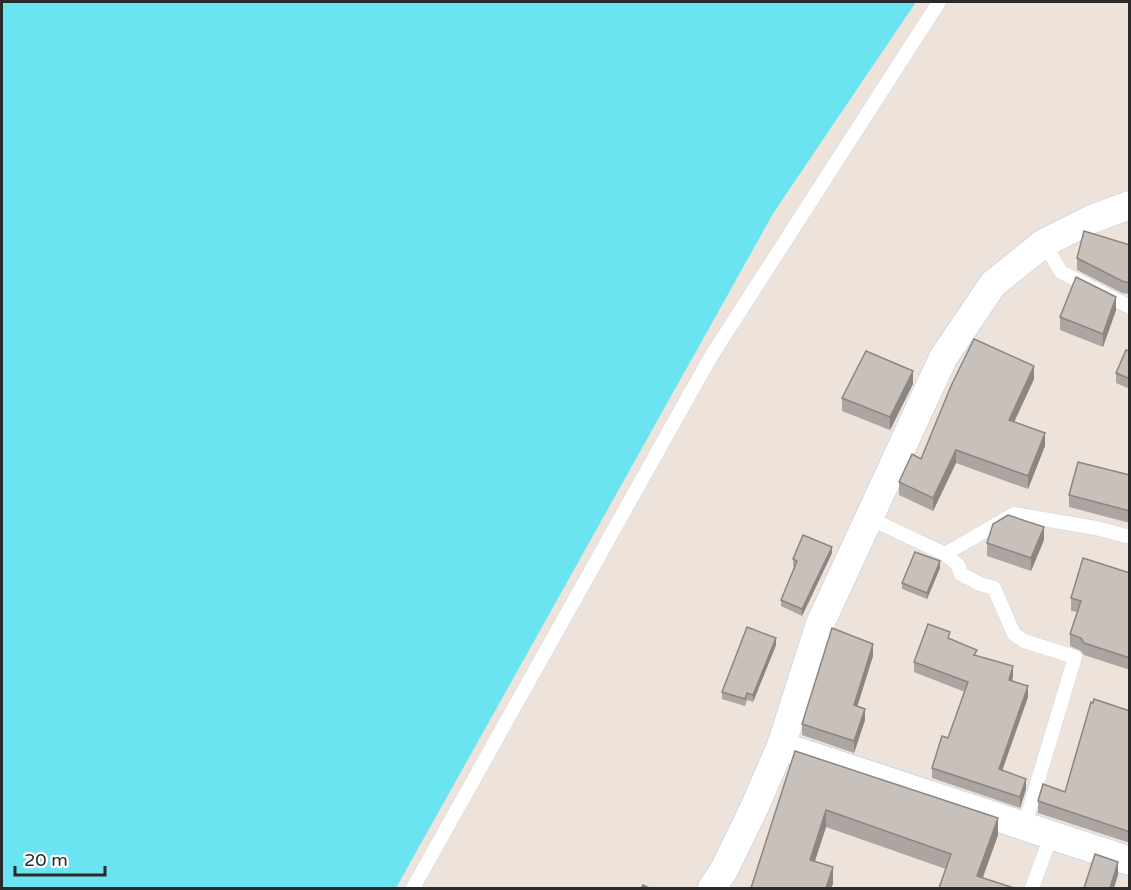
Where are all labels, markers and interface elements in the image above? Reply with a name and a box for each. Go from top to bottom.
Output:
scale bar [15,839,105,877]
text: 20 m [24,849,68,871]

